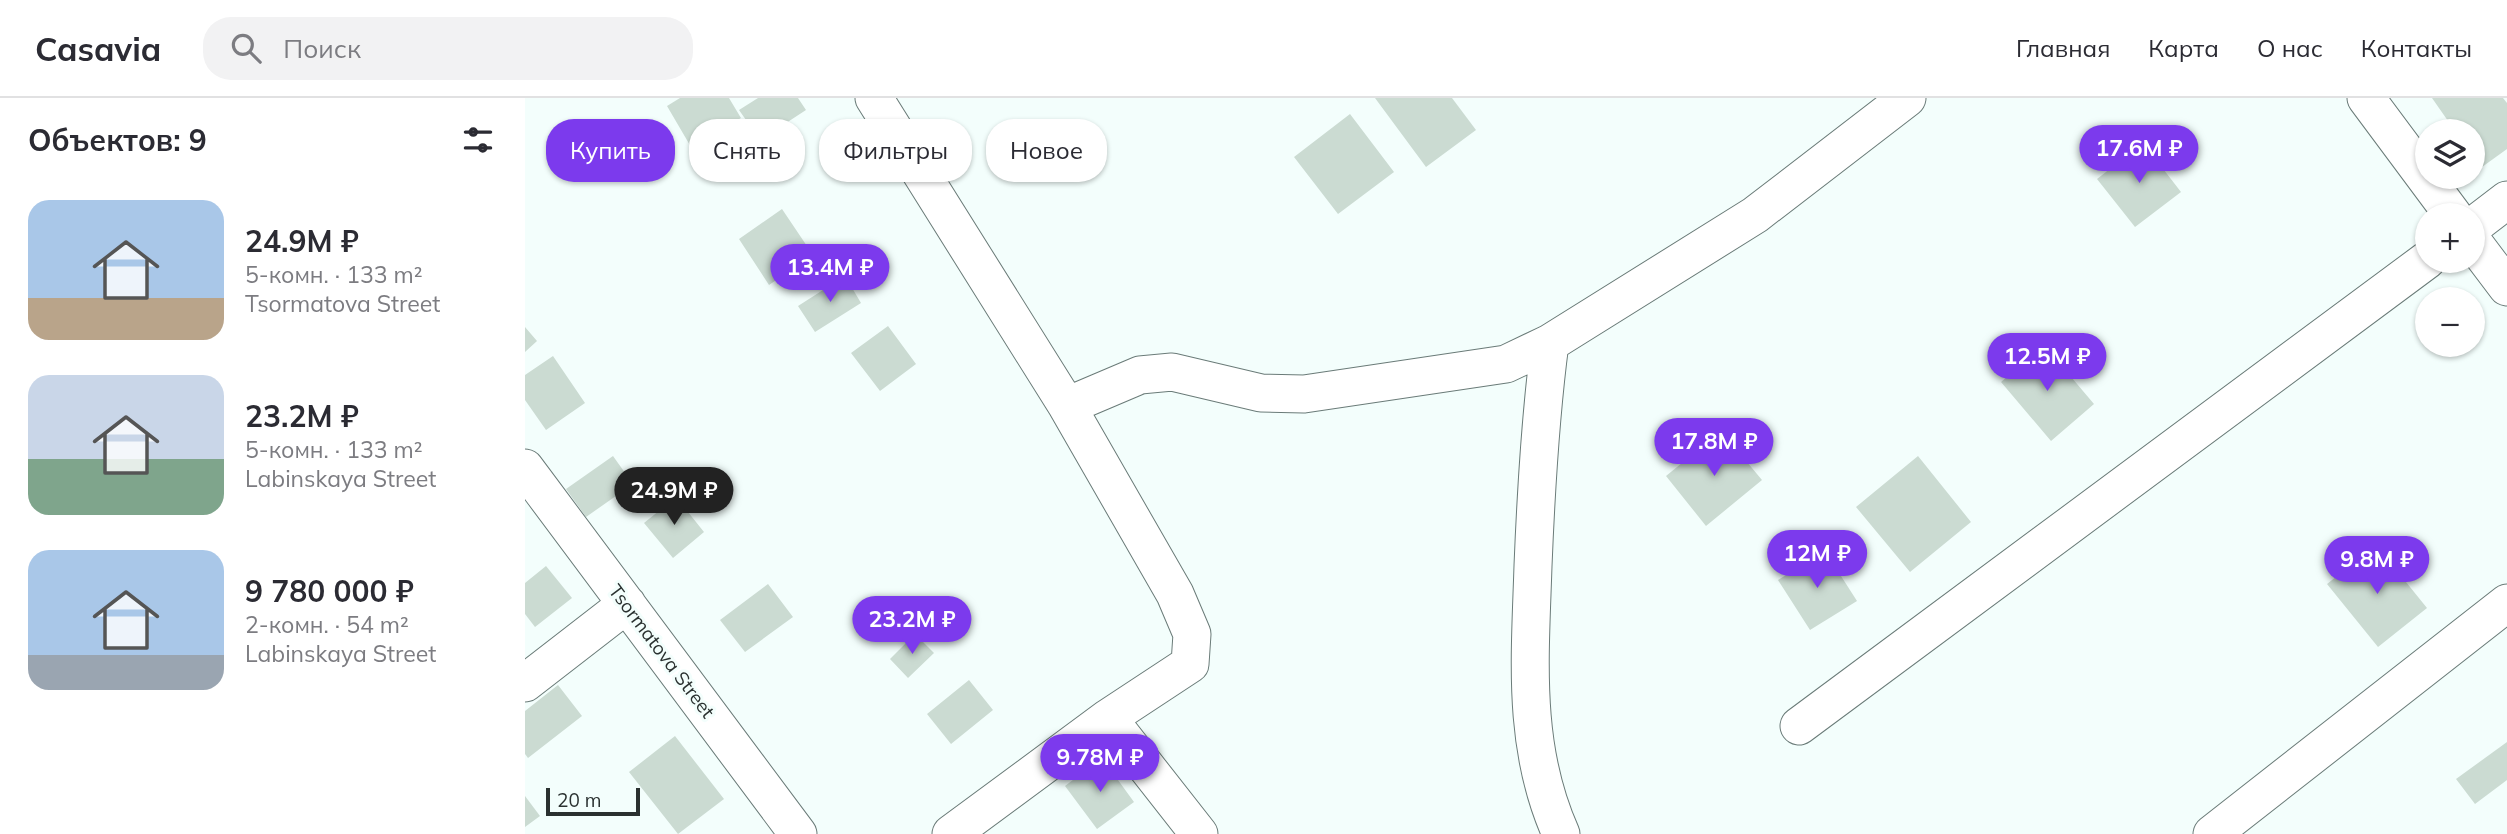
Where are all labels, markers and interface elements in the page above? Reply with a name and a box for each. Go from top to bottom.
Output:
search box [203,17,693,80]
text: Casavia [35,28,161,69]
icon: search [227,29,265,67]
text: Поиск [283,32,361,65]
text: Главная [2016,33,2110,63]
text: Карта [2148,33,2219,63]
text: О нас [2257,33,2323,63]
text: Контакты [2361,33,2472,63]
chip: Купить [546,119,675,182]
chip: Снять [689,119,805,182]
chip: Фильтры [819,119,972,182]
chip: Новое [986,119,1107,182]
map controls [2415,119,2485,357]
button: layers [2415,119,2485,189]
text: Объектов: 9 [28,121,207,159]
icon: filters [459,121,497,159]
pin: 17.6M ₽ [2074,126,2204,185]
text: 17.6M ₽ [2095,133,2183,162]
button: + [2415,203,2485,273]
text: 24.9M ₽ [245,222,359,260]
icon: home [84,228,168,312]
pin: 13.4M ₽ [765,244,895,304]
text: 13.4M ₽ [786,252,874,281]
text: 5-комн. · 133 m² [245,260,423,289]
button: − [2415,287,2485,357]
text: Tsormatova Street [245,289,440,318]
pin: 12.5M ₽ [1982,334,2112,393]
text: 12.5M ₽ [2003,341,2091,370]
text: 23.2M ₽ [245,397,359,435]
icon: home [84,403,168,487]
pin: 17.8M ₽ [1649,418,1779,478]
text: 17.8M ₽ [1670,426,1758,455]
text: 5-комн. · 133 m² [245,435,423,464]
text: Labinskaya Street [245,464,436,493]
pin: 24.9M ₽ [609,468,739,527]
text: 24.9M ₽ [630,475,718,504]
pin: 12M ₽ [1768,531,1866,590]
pin: 9.8M ₽ [2320,536,2434,596]
text: 12M ₽ [1783,538,1851,567]
text: 9.8M ₽ [2340,544,2414,573]
text: 9 780 000 ₽ [245,572,414,610]
icon: home [84,578,168,662]
street label: Tsormatova Street [604,579,720,723]
pin: 23.2M ₽ [847,596,977,656]
text: 23.2M ₽ [868,604,956,633]
text: 2-комн. · 54 m² [245,610,409,639]
text: Labinskaya Street [245,639,436,668]
pin: 9.78M ₽ [1035,734,1165,794]
text: 9.78M ₽ [1056,742,1144,771]
scale bar [546,785,641,817]
text: 20 m [557,788,601,812]

